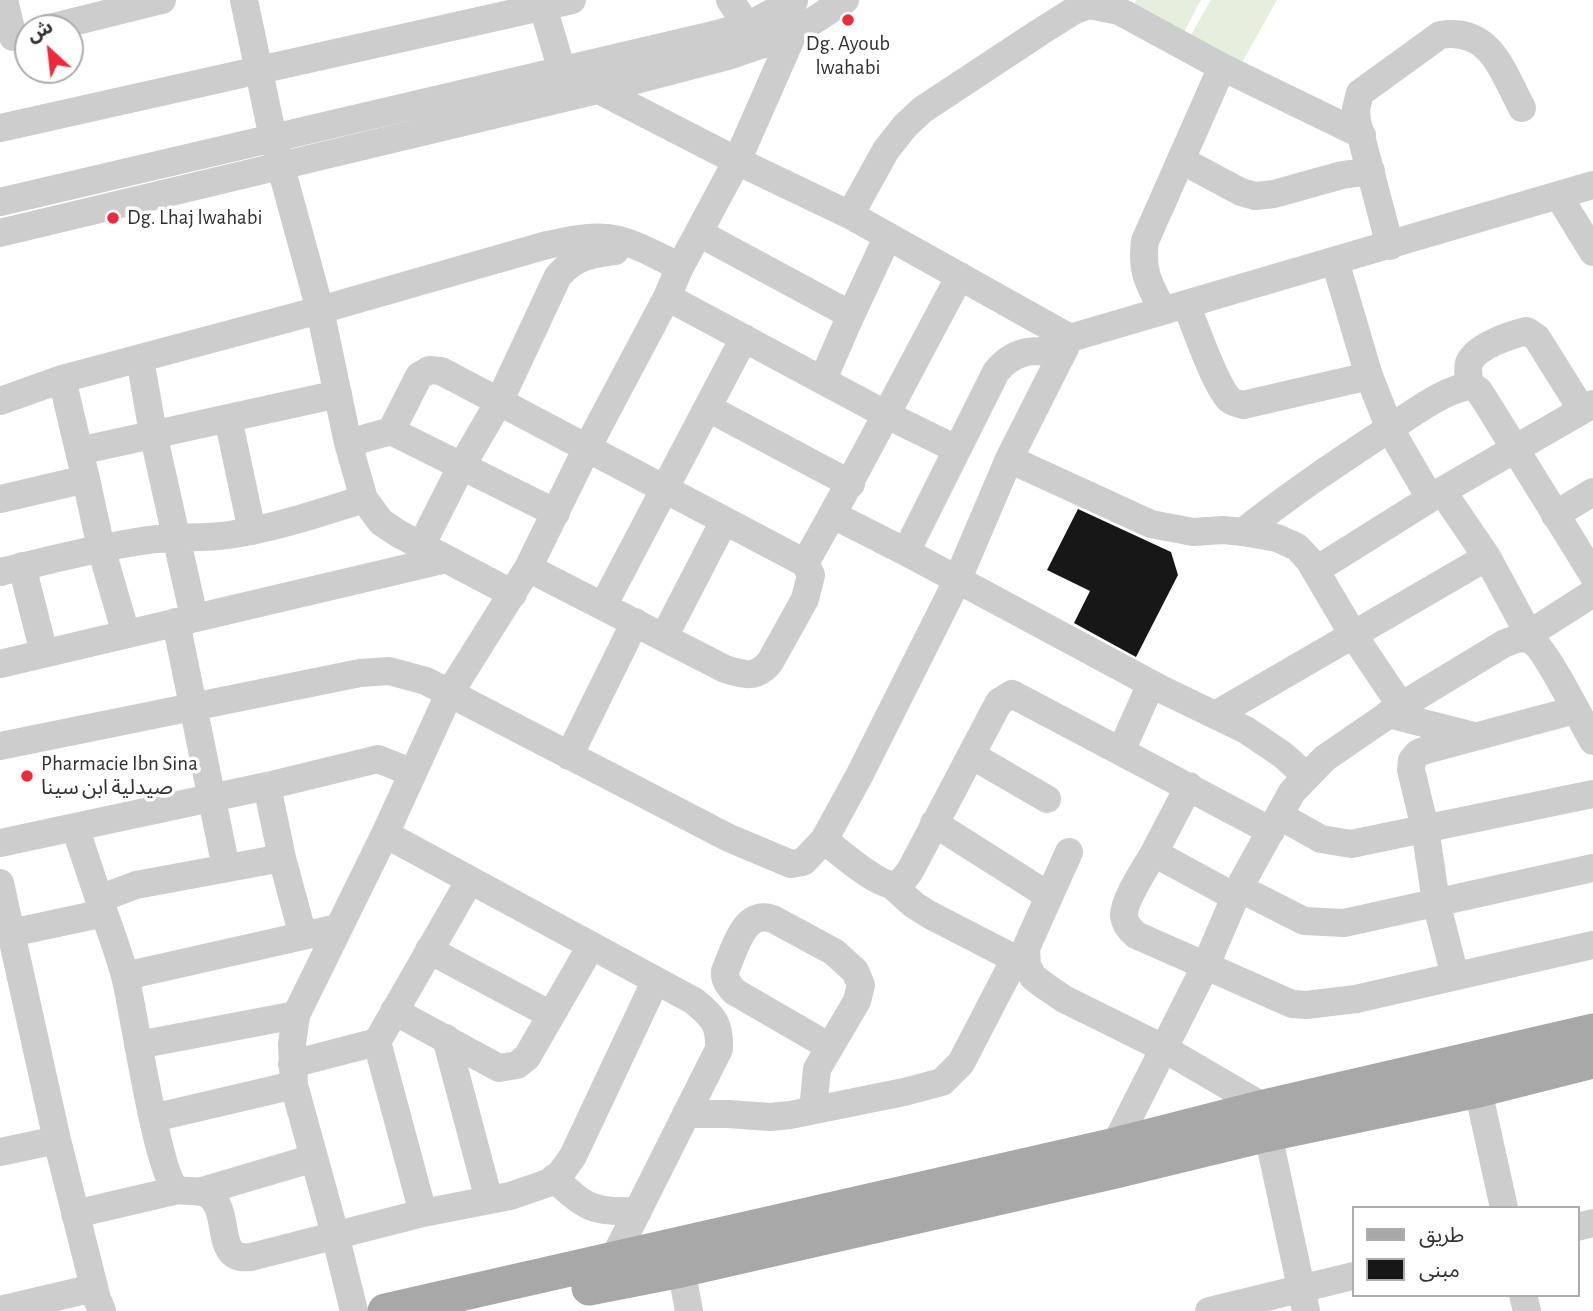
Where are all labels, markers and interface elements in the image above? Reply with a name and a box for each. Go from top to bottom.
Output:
marker: Dg. Ayoub lwahabi [840,12,856,28]
north arrow [14,14,84,84]
text: ش [24,17,56,46]
place label: Dg. Ayoub lwahabi [806,31,890,81]
place label: Dg. Lhaj lwahabi [127,205,263,231]
marker: Dg. Lhaj lwahabi [105,210,121,226]
place label: Pharmacie Ibn Sina صيدلية ابن سينا [41,751,198,801]
marker: Pharmacie Ibn Sina صيدلية ابن سينا [19,768,35,784]
legend [1352,1206,1579,1297]
text: طريق [1419,1225,1464,1246]
text: مبنى [1419,1260,1460,1281]

